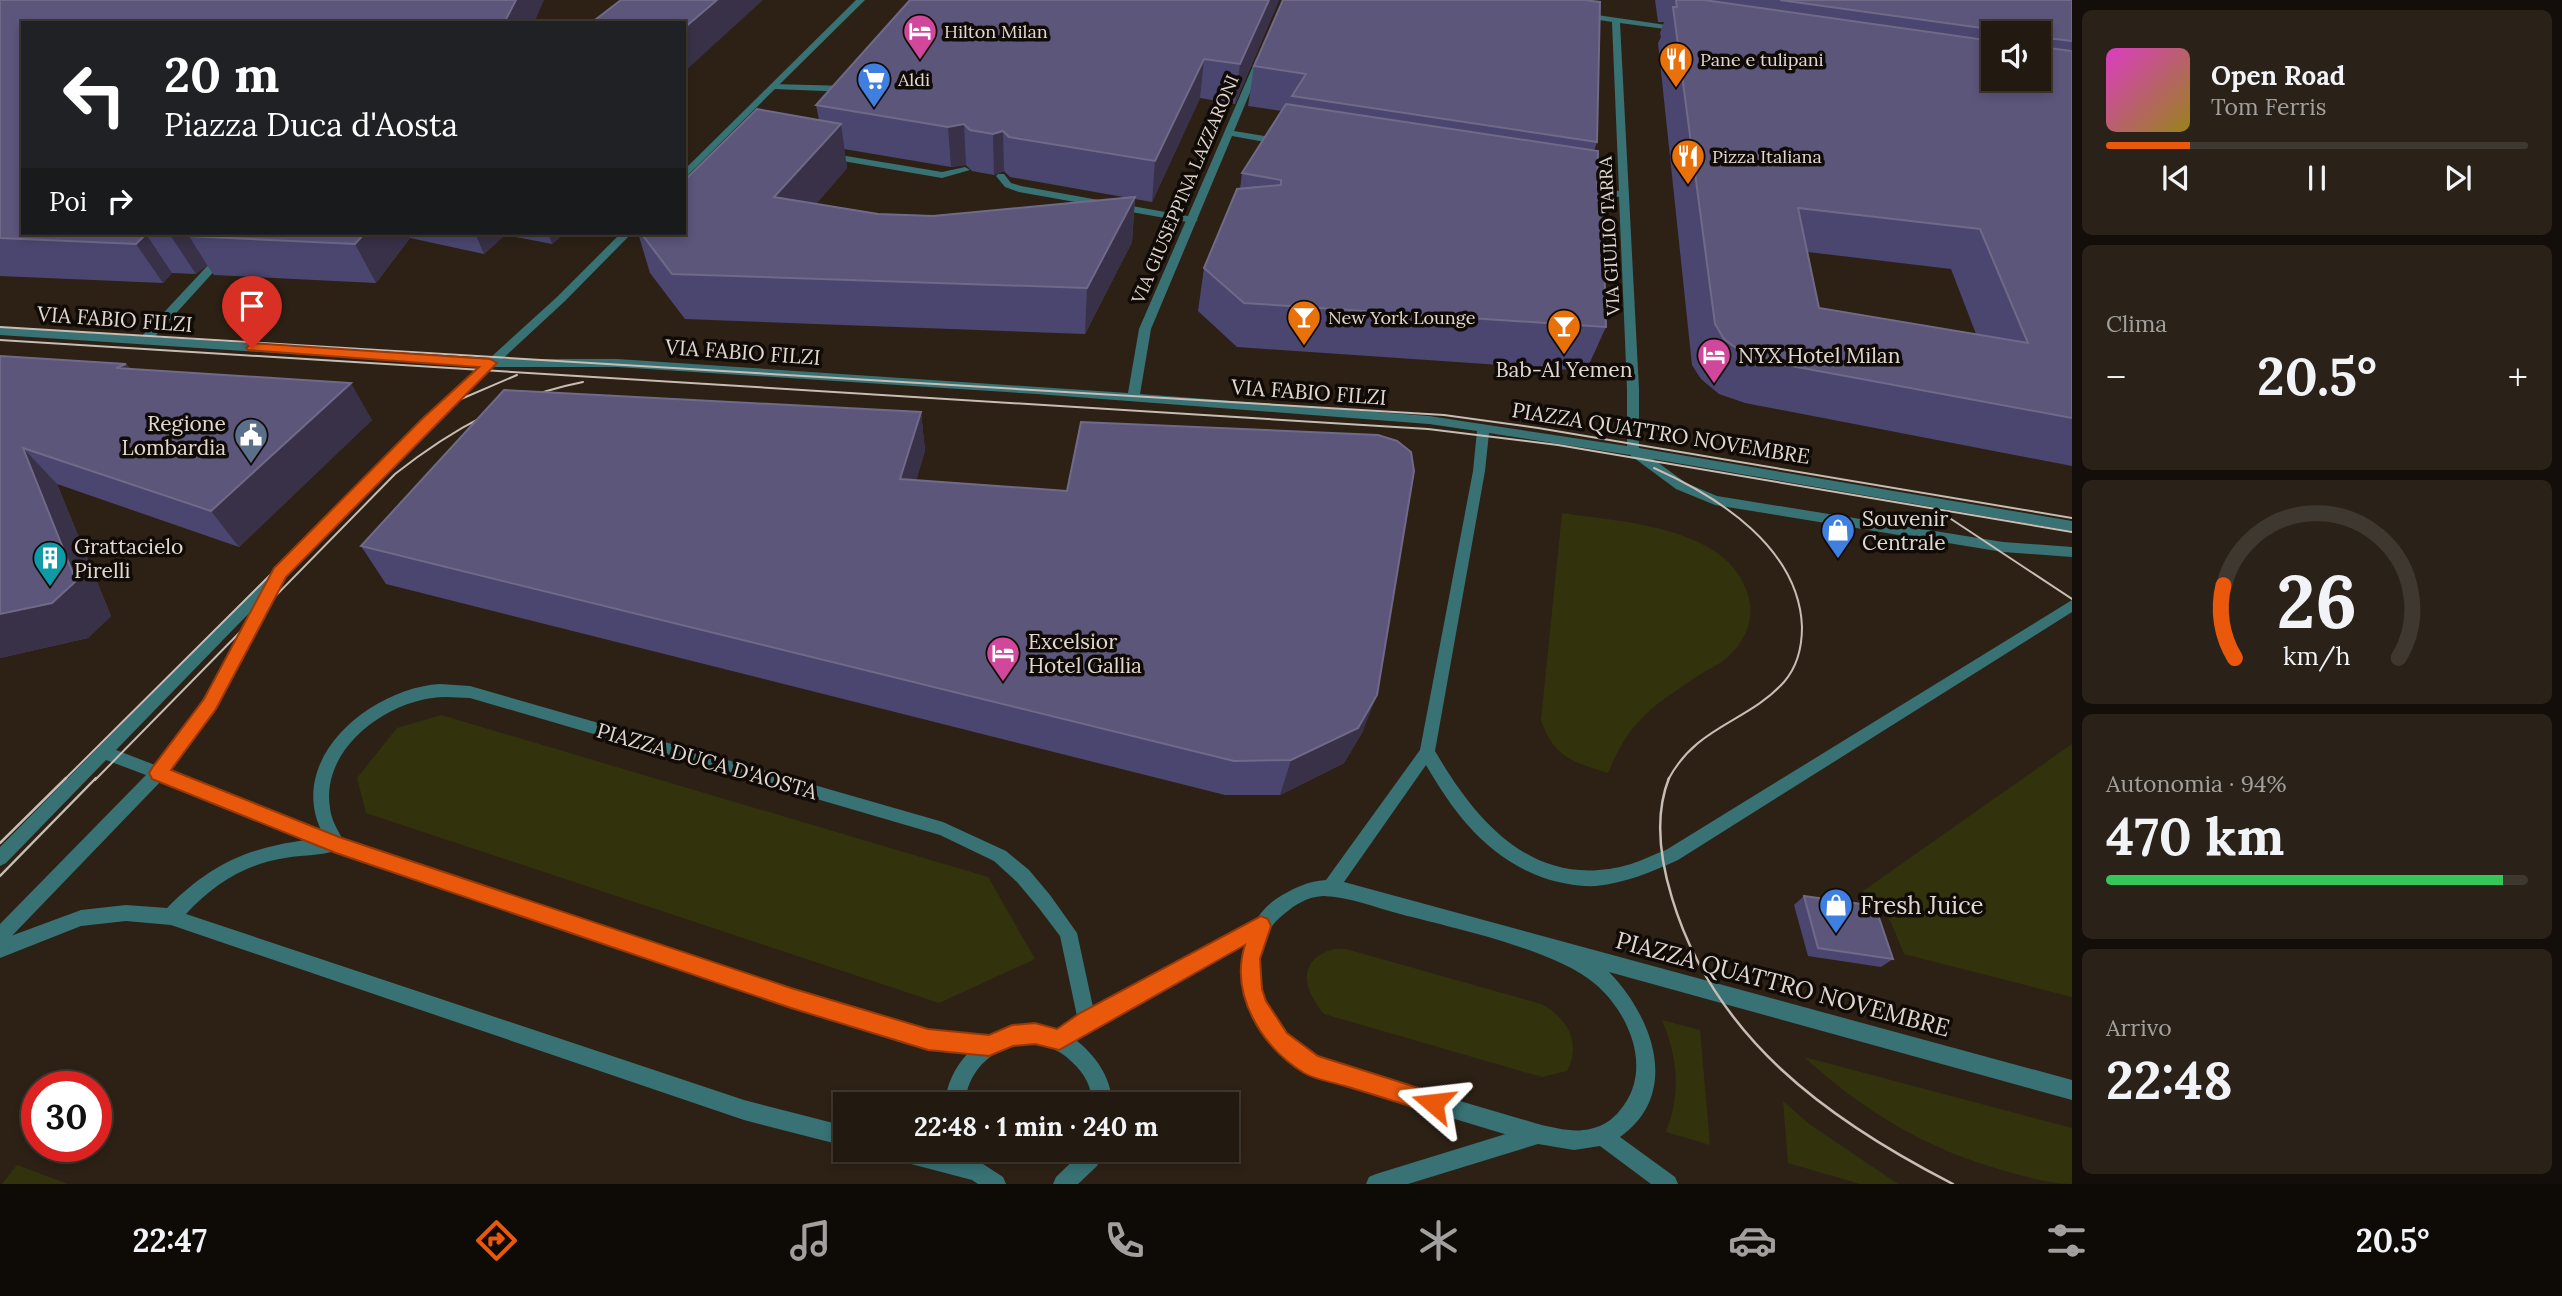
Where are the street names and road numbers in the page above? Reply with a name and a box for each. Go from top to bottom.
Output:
street label: VIA GIUSEPPINA LAZZARONI [1126,71,1244,308]
street label: VIA GIULIO TARRA [1593,155,1625,317]
street label: VIA FABIO FILZI [35,300,194,338]
street label: VIA FABIO FILZI [663,333,822,371]
street label: VIA FABIO FILZI [1229,373,1388,411]
street label: PIAZZA QUATTRO NOVEMBRE [1510,396,1812,470]
street label: PIAZZA DUCA D'AOSTA [594,717,821,806]
street label: PIAZZA QUATTRO NOVEMBRE [1613,924,1953,1044]

